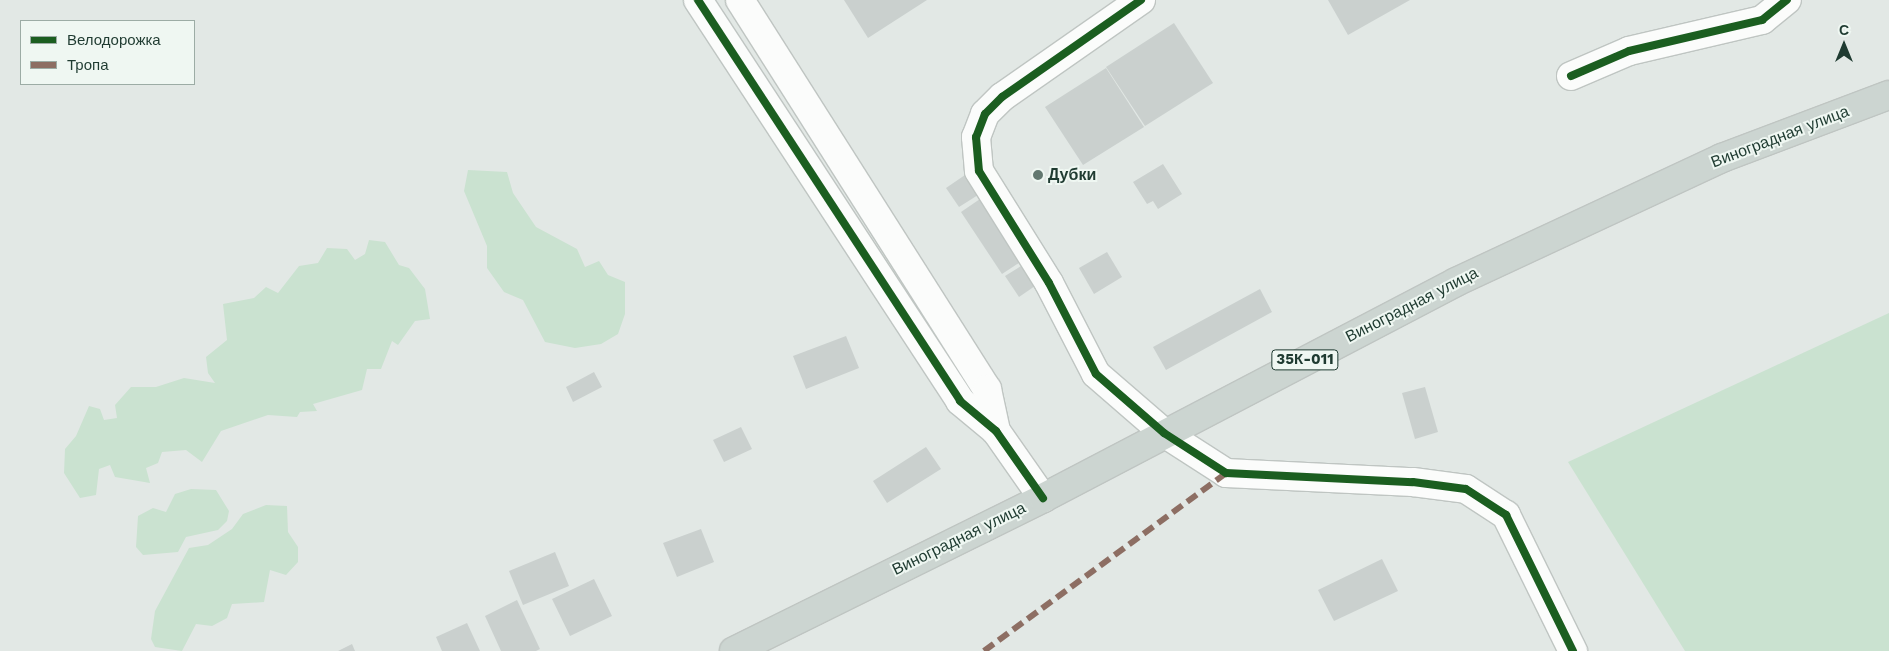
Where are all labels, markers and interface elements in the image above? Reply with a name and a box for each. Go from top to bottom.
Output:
legend [20,20,195,85]
north arrow [1819,20,1869,70]
text: С [1839,22,1849,38]
text: Велодорожка [67,31,161,49]
text: Тропа [67,56,108,74]
street label: Виноградная улица [1708,102,1852,172]
place label: Дубки [1048,165,1096,185]
marker: Дубки [1032,169,1044,181]
street label: Виноградная улица [1343,263,1481,347]
road number: 35К-011 [1271,348,1339,372]
street label: Виноградная улица [889,498,1029,580]

